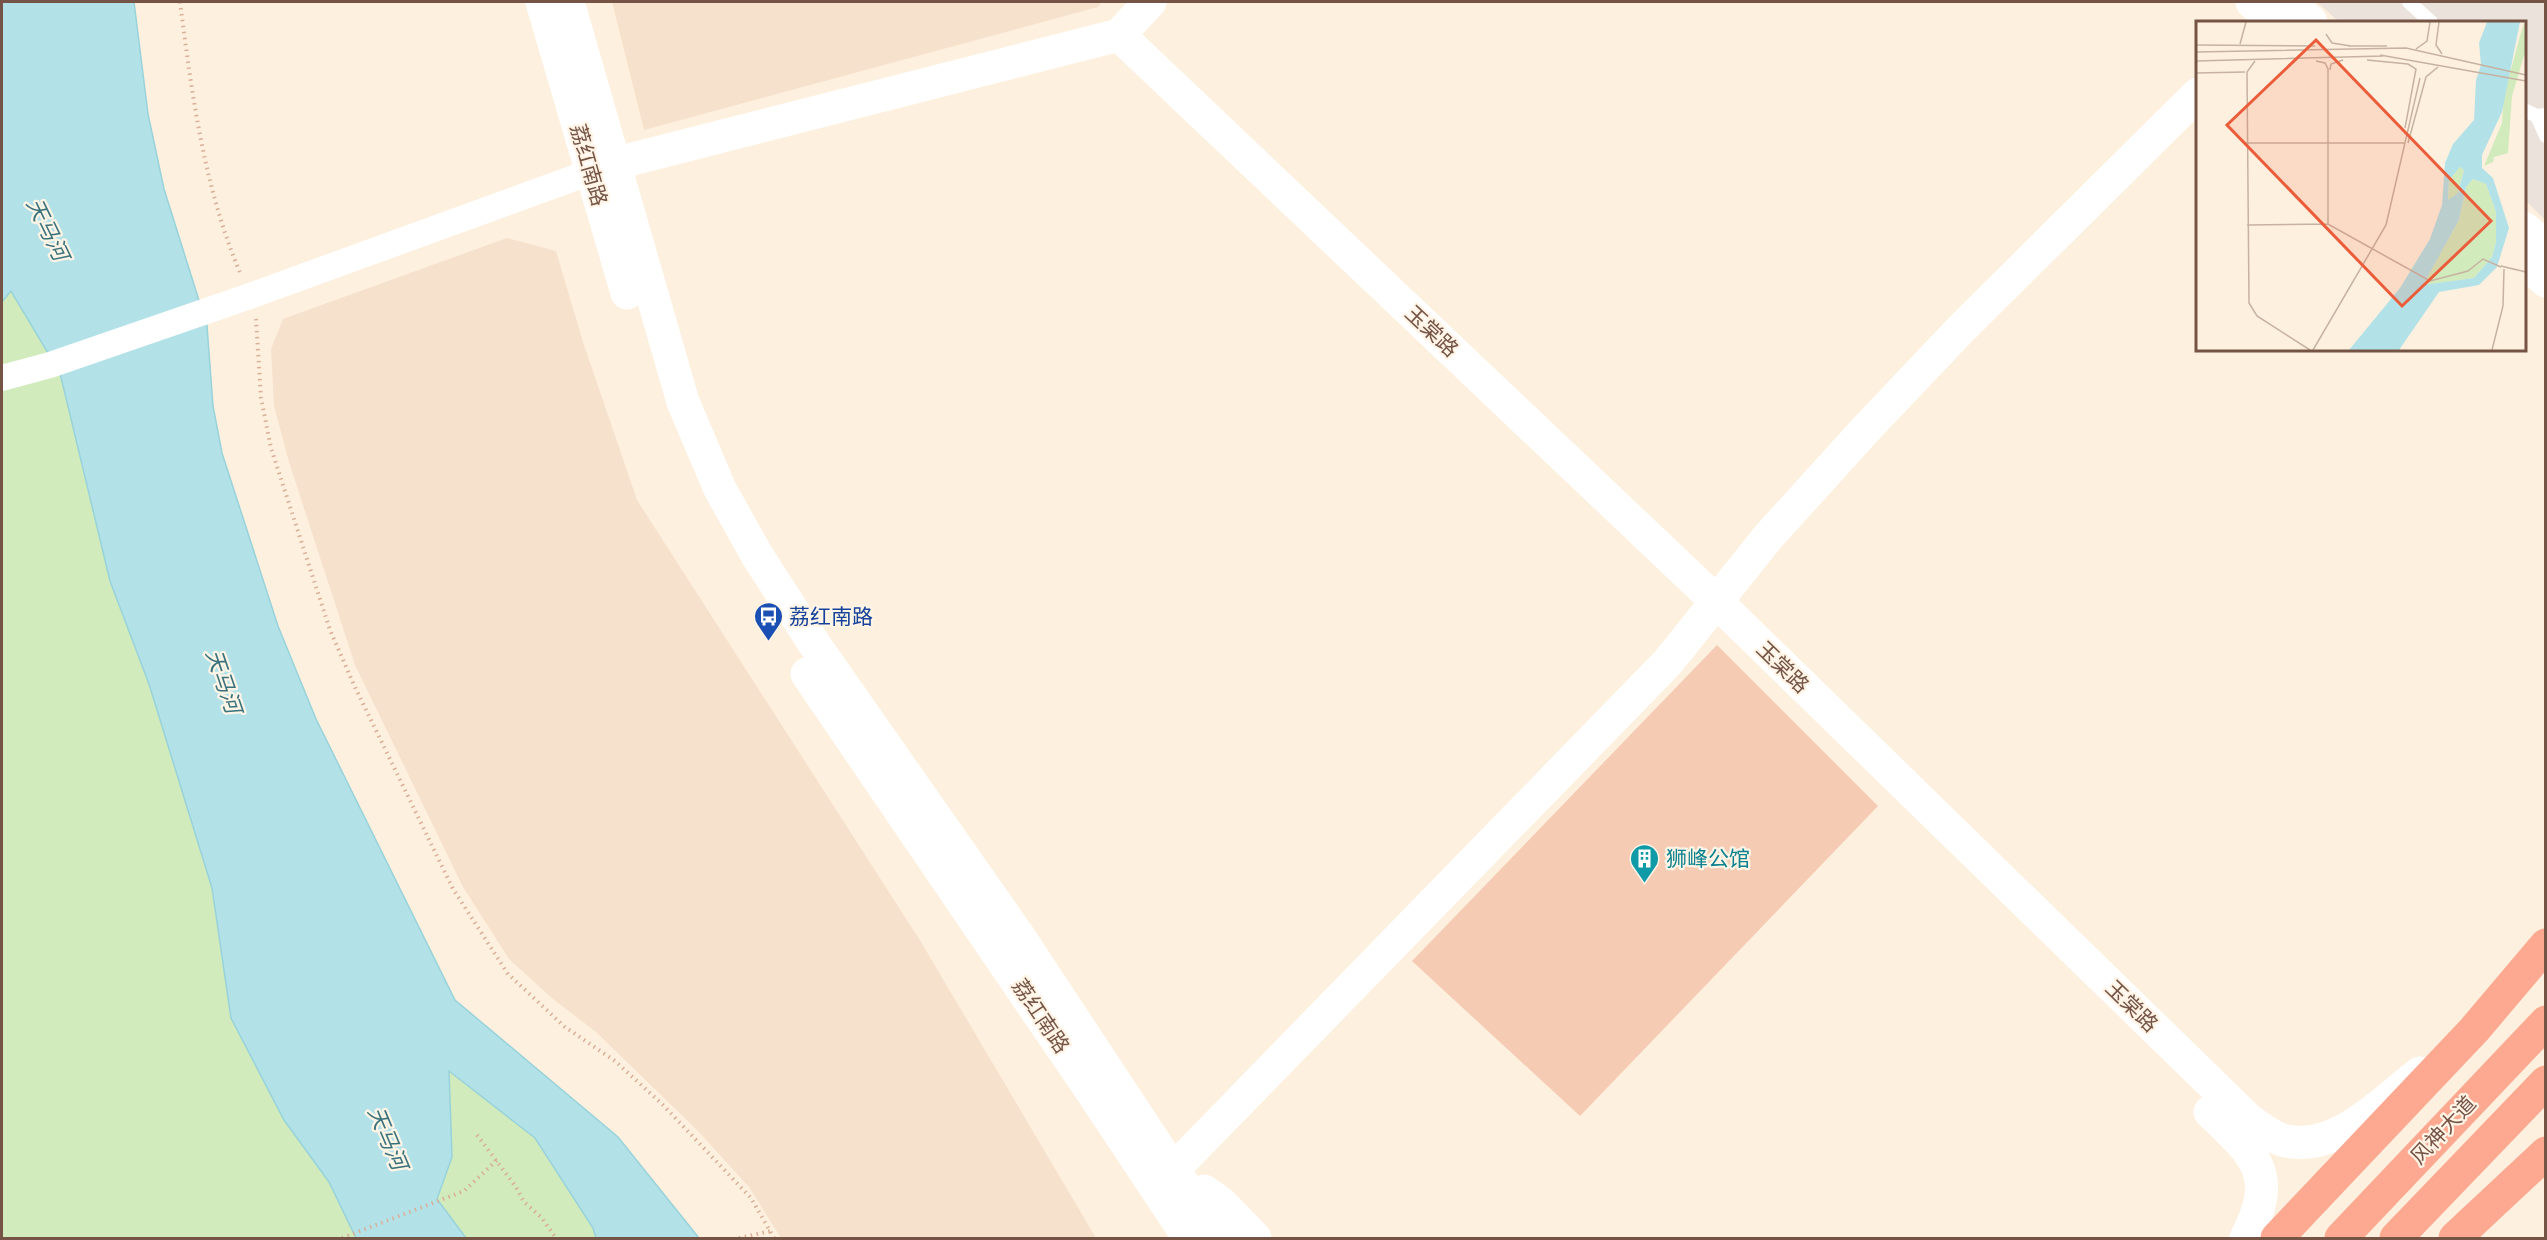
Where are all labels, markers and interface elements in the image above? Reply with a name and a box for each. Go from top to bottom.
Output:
inset map [2196,21,2526,351]
street label: 荔红南路 [565,121,613,209]
water label: 天马河 [22,194,76,268]
street label: 玉棠路 [1400,300,1464,362]
bus stop icon: 荔红南路 [752,600,784,642]
place label: 荔红南路 [789,604,873,629]
street label: 玉棠路 [1752,636,1814,698]
water label: 天马河 [201,646,248,720]
building icon: 狮峰公馆 [1629,842,1661,884]
place label: 狮峰公馆 [1666,846,1750,871]
street label: 荔红南路 [1007,974,1075,1058]
street label: 玉棠路 [2101,975,2163,1037]
street label: 风神大道 [2405,1091,2481,1169]
water label: 天马河 [363,1103,414,1177]

